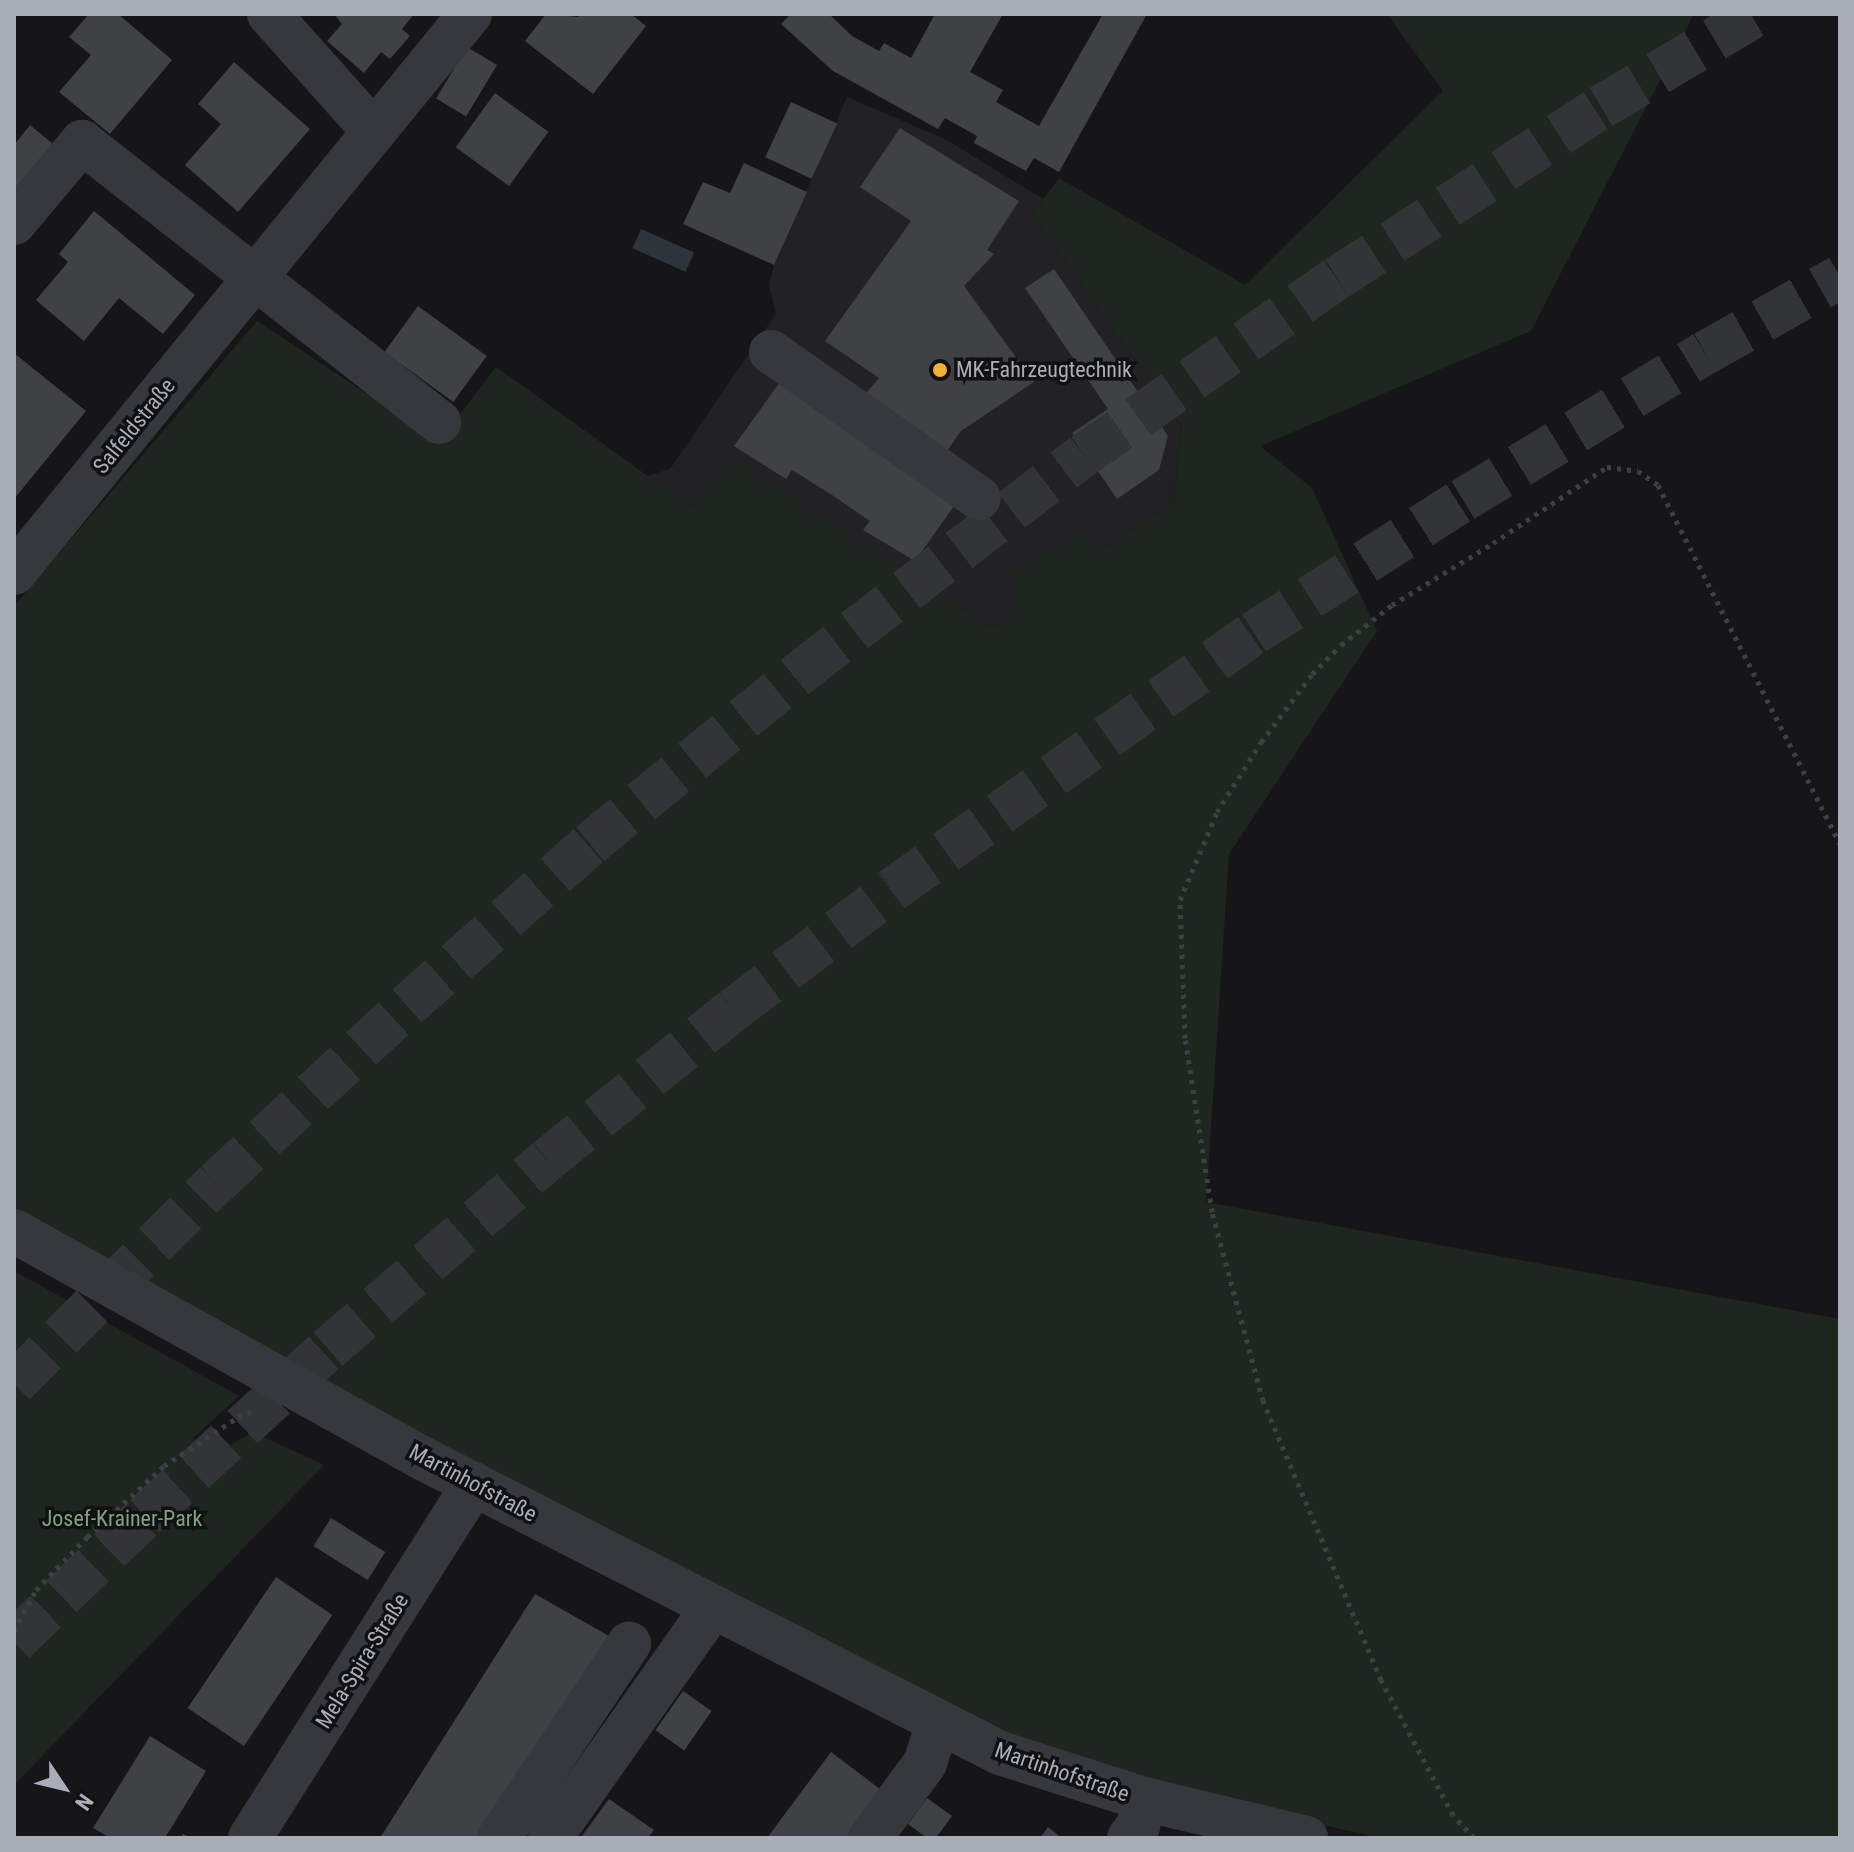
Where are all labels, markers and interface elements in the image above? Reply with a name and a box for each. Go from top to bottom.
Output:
place label: MK-Fahrzeugtechnik [956,357,1132,383]
marker: MK-Fahrzeugtechnik [931,361,949,379]
street label: Salfeldstraße [88,373,180,479]
street label: Martinhofstraße [405,1438,541,1528]
park label: Josef-Krainer-Park [42,1506,202,1532]
street label: Mela-Spira-Straße [310,1589,414,1733]
street label: Martinhofstraße [991,1737,1133,1807]
north arrow [24,1748,104,1828]
text: N [70,1789,98,1815]

